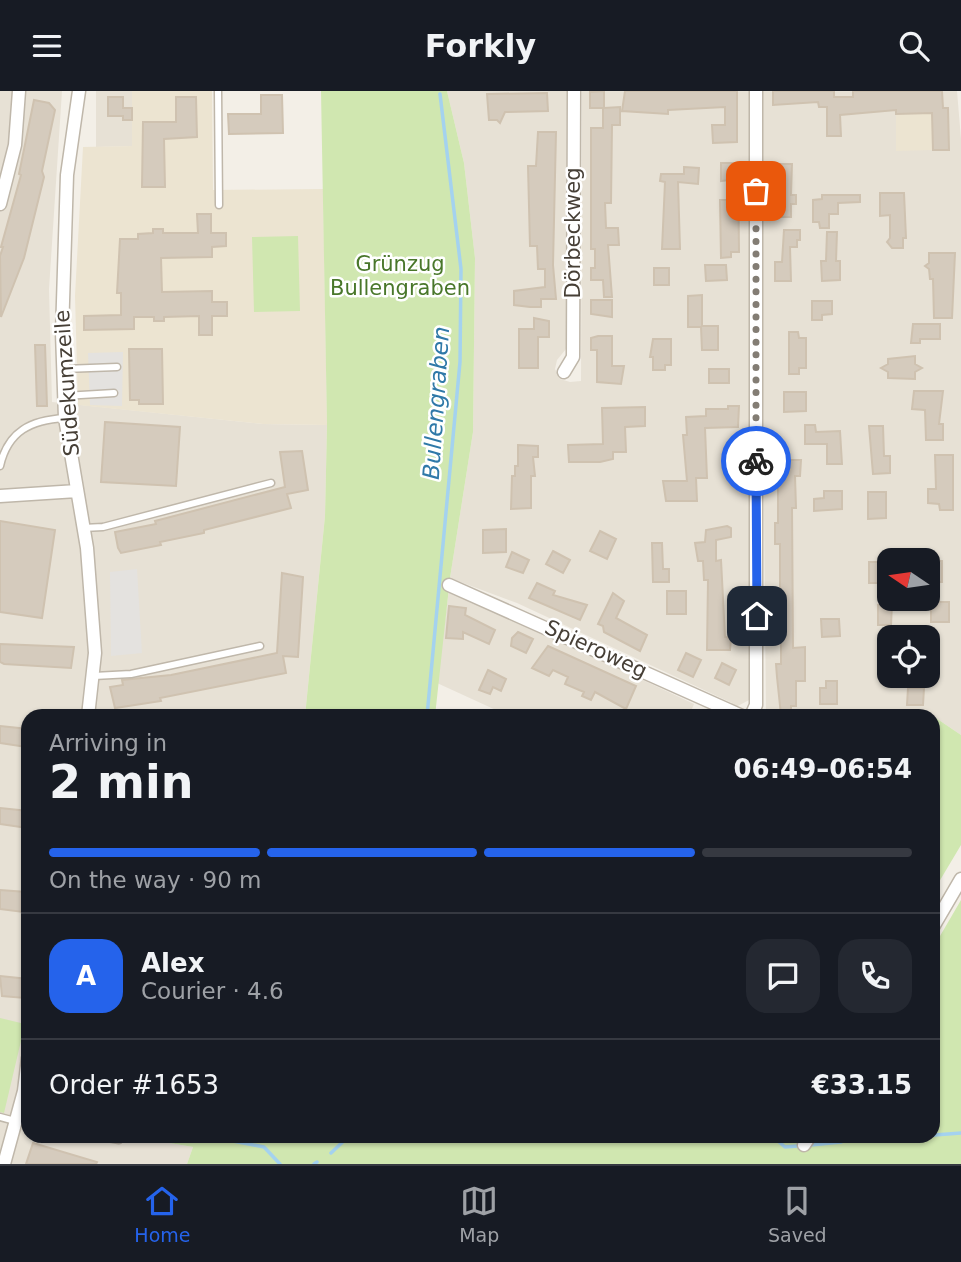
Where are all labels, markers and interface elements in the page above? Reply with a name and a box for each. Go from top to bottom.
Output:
icon: menu [28,27,66,65]
text: Forkly [425,27,536,65]
icon: search [895,27,933,65]
pin [726,161,786,221]
street label: Dörbeckweg [561,167,585,299]
icon: bag [737,172,775,210]
park label: Grünzug Bullengraben [330,252,470,300]
street label: Südekumzeile [50,309,84,457]
water label: Bullengraben [418,326,454,480]
courier [721,426,791,496]
icon: bike [737,442,775,480]
north arrow [877,548,940,611]
map controls [877,548,940,688]
pin [727,586,787,646]
icon: home [738,597,776,635]
street label: Spieroweg [541,615,651,683]
button: locate [877,625,940,688]
text: Arriving in [49,730,167,756]
text: 06:49–06:54 [733,754,912,784]
text: 2 min [49,755,193,809]
text: On the way · 90 m [49,867,261,893]
button: chat [746,939,820,1013]
button: phone [838,939,912,1013]
text: Alex [141,948,204,978]
text: A [76,961,96,991]
text: Courier · 4.6 [141,978,284,1004]
text: Order #1653 [49,1070,219,1100]
text: €33.15 [812,1070,912,1100]
tab: Home [134,1182,190,1246]
tab: Map [459,1182,499,1246]
tab: Saved [768,1182,827,1246]

